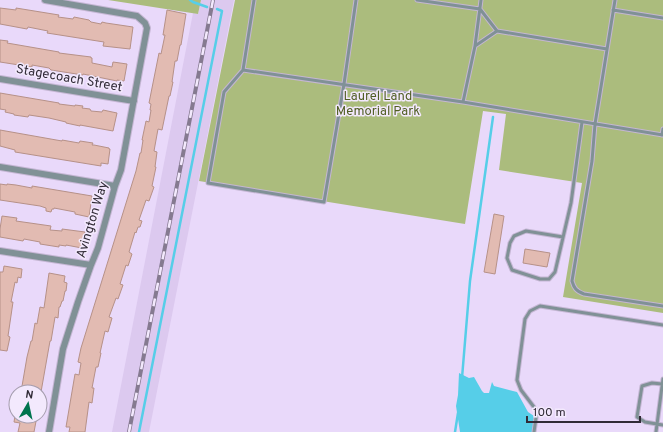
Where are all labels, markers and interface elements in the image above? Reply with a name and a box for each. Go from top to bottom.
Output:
street label: Stagecoach Street [15,62,123,96]
park label: Laurel Land Memorial Park [336,89,420,120]
street label: Avington Way [74,180,112,260]
north arrow [8,384,48,424]
text: N [24,388,34,403]
scale bar [527,398,640,424]
text: 100 m [533,405,566,421]

